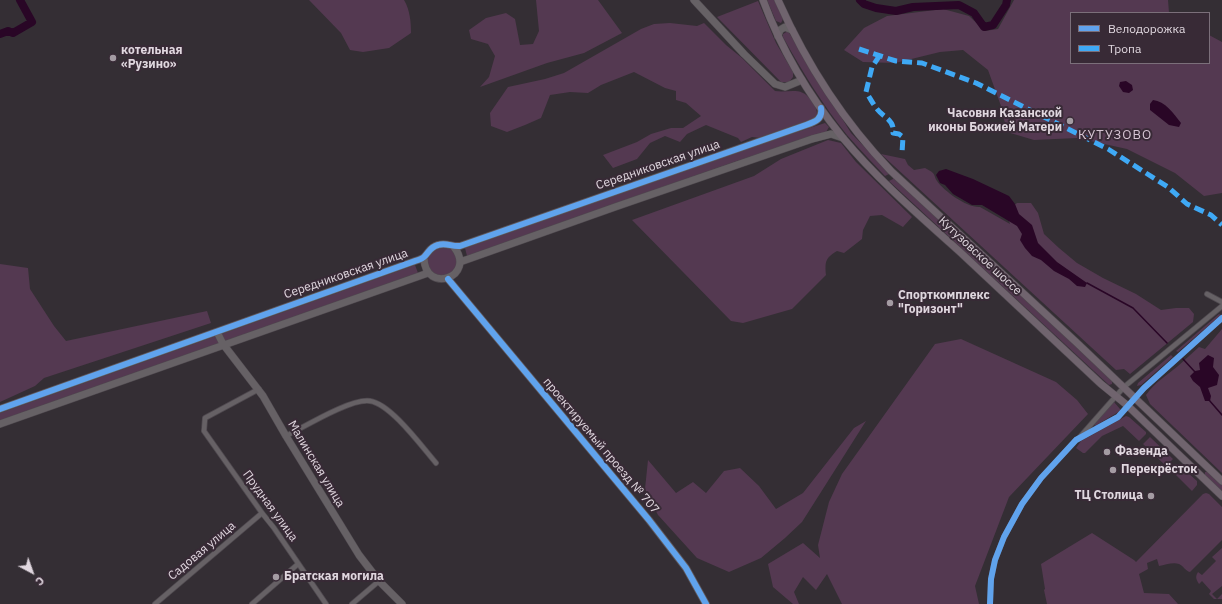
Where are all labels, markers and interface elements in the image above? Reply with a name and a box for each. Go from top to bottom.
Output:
legend [1070,12,1210,64]
text: Велодорожка [1108,21,1185,36]
text: Тропа [1108,41,1141,56]
place label: котельная «Рузино» [121,44,182,72]
marker: котельная «Рузино» [108,53,118,63]
place label: Часовня Казанской иконы Божией Матери [928,107,1062,135]
marker: Часовня Казанской иконы Божией Матери [1065,116,1075,126]
district label: КУТУЗОВО [1078,127,1152,143]
street label: Середниковская улица [594,137,722,193]
street label: Кутузовское шоссе [935,214,1025,298]
street label: Середниковская улица [282,246,410,302]
place label: Спорткомплекс "Горизонт" [898,289,990,317]
marker: Спорткомплекс "Горизонт" [885,298,895,308]
street label: проектируемый проезд № 707 [540,375,662,517]
street label: Малинская улица [284,418,348,510]
place label: Фазенда [1115,445,1168,459]
marker: Фазенда [1102,447,1112,457]
place label: Перекрёсток [1121,463,1197,477]
marker: Перекрёсток [1108,465,1118,475]
street label: Прудная улица [239,468,301,544]
place label: ТЦ Столица [1074,489,1143,503]
marker: ТЦ Столица [1146,491,1156,501]
street label: Садовая улица [165,519,239,583]
north arrow [12,552,52,592]
place label: Братская могила [284,570,384,584]
marker: Братская могила [271,572,281,582]
text: С [33,573,47,589]

